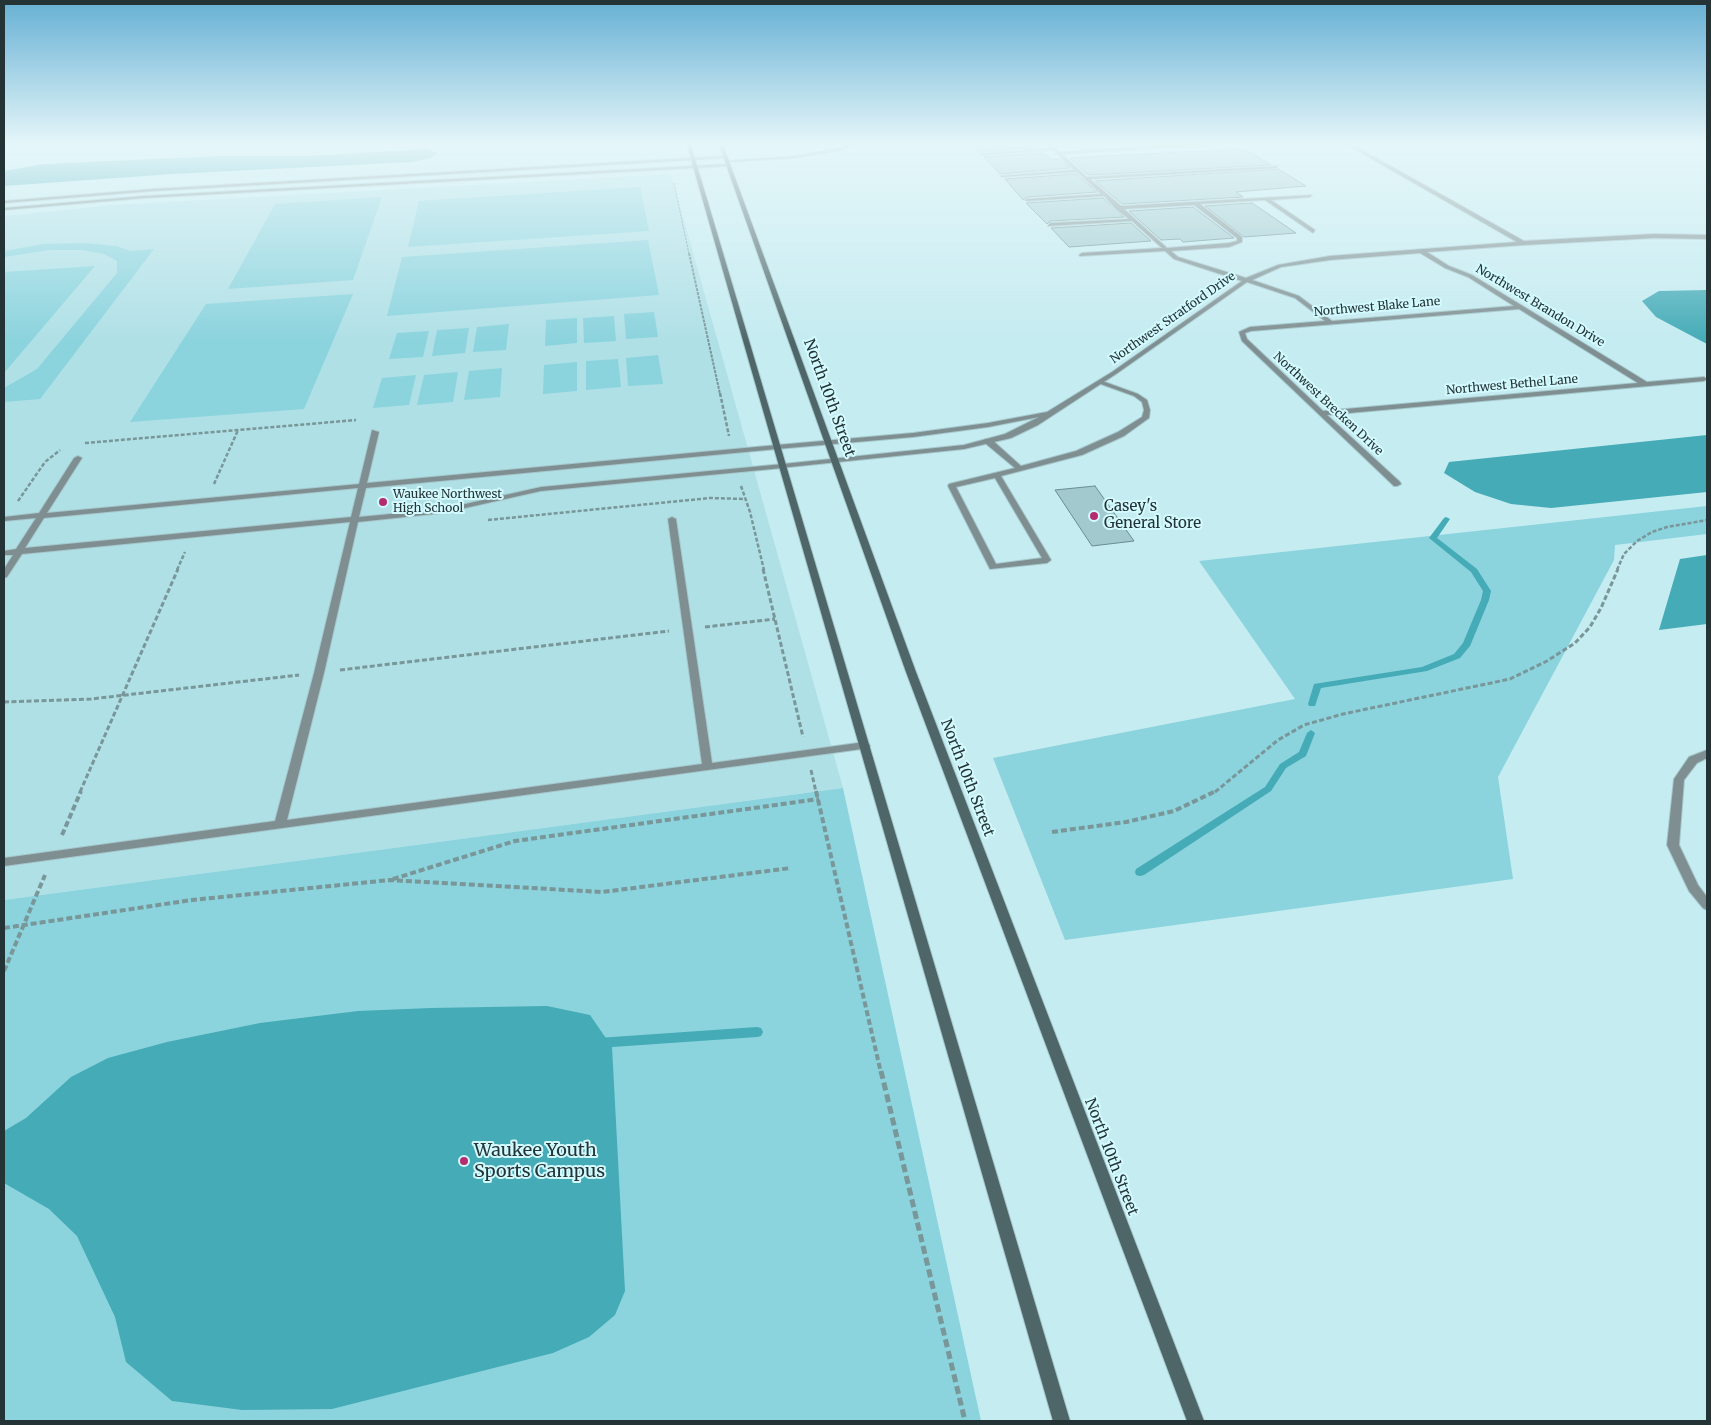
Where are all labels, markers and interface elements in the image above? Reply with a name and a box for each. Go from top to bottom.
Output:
street label: Northwest Brandon Drive [1473,262,1607,350]
street label: Northwest Stratford Drive [1108,269,1238,367]
street label: Northwest Blake Lane [1313,294,1441,320]
street label: North 10th Street [799,337,859,459]
street label: Northwest Brecken Drive [1270,349,1386,459]
street label: Northwest Bethel Lane [1446,372,1578,398]
place label: Waukee Northwest High School [393,488,502,516]
marker: Waukee Northwest High School [377,496,389,508]
place label: Casey's General Store [1104,498,1201,533]
marker: Casey's General Store [1088,510,1100,522]
street label: North 10th Street [936,717,998,839]
street label: North 10th Street [1080,1096,1142,1218]
place label: Waukee Youth Sports Campus [474,1140,605,1182]
marker: Waukee Youth Sports Campus [458,1155,470,1167]

